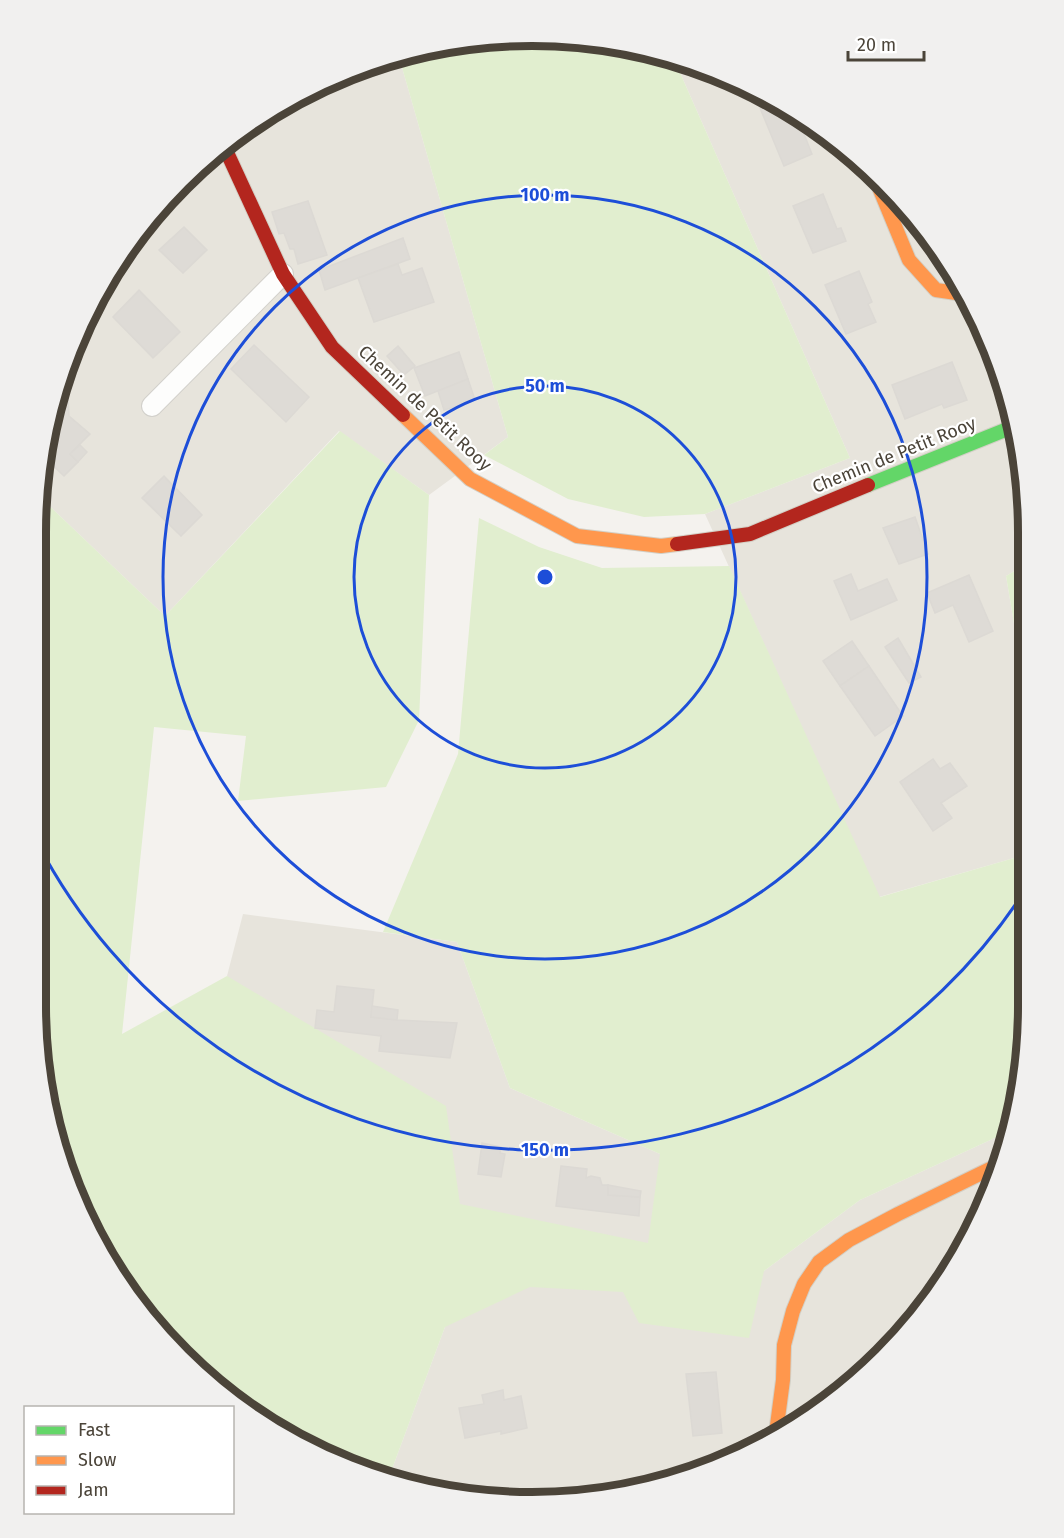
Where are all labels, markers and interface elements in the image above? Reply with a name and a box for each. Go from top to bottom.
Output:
scale bar [848,24,924,62]
text: 20 m [857,34,896,56]
text: 100 m [521,184,569,206]
street label: Chemin de Petit Rooy [354,340,496,476]
text: 50 m [525,375,565,397]
street label: Chemin de Petit Rooy [809,412,979,498]
centre of rings [535,567,555,587]
text: 150 m [521,1139,569,1161]
legend [24,1406,234,1514]
text: Fast [78,1419,111,1441]
text: Slow [78,1449,117,1471]
text: Jam [78,1479,109,1501]

